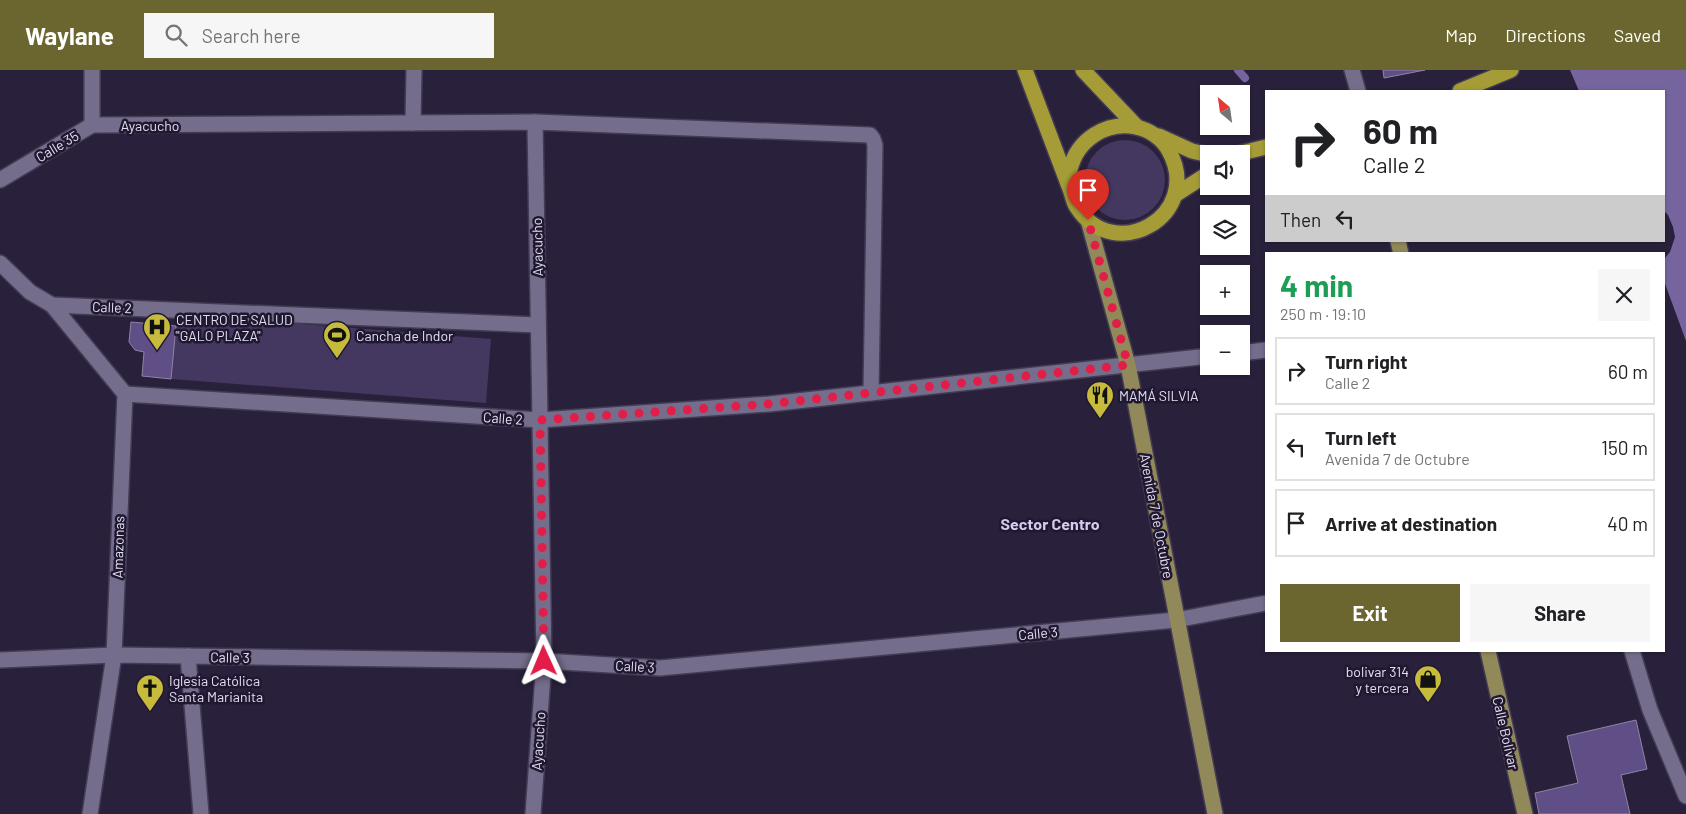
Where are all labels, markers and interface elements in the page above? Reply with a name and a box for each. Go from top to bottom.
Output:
search box [144,13,494,58]
text: Waylane [25,21,114,50]
icon: search [162,21,190,49]
text: Search here [202,24,301,47]
text: Map [1445,24,1477,46]
text: Directions [1505,24,1586,46]
text: Saved [1614,24,1661,46]
north arrow [1200,85,1250,135]
map controls [1200,85,1250,375]
text: 60 m [1363,109,1438,151]
icon: right [1280,110,1345,175]
street label: Ayacucho [121,117,179,134]
street label: Calle 35 [33,127,81,165]
button: sound [1200,145,1250,195]
text: Calle 2 [1363,151,1425,177]
pin [1067,169,1109,220]
icon: arrive [1074,176,1102,204]
button: layers [1200,205,1250,255]
icon: left [1331,205,1359,233]
text: Then [1280,208,1321,231]
street label: Ayacucho [528,218,546,276]
button: + [1200,265,1250,315]
text: 4 min [1280,267,1353,303]
button: close [1598,269,1650,321]
street label: Calle 2 [92,298,132,316]
text: 250 m · 19:10 [1280,304,1366,323]
place label: CENTRO DE SALUD "GALO PLAZA" [176,311,293,344]
hospital icon: CENTRO DE SALUD "GALO PLAZA" [142,312,172,351]
sports icon: Cancha de Indor [322,320,352,359]
button: − [1200,325,1250,375]
place label: Cancha de Indor [356,327,453,344]
text: Turn right [1325,350,1407,373]
icon: right [1282,357,1310,385]
text: 60 m [1608,360,1648,383]
text: Calle 2 [1325,373,1370,392]
restaurant icon: MAMÁ SILVIA [1085,380,1115,419]
place label: MAMÁ SILVIA [1119,387,1199,404]
street label: Calle 2 [483,408,523,428]
text: Turn left [1325,426,1396,449]
icon: left [1282,433,1310,461]
text: 150 m [1601,436,1648,459]
text: Avenida 7 de Octubre [1325,449,1470,468]
street label: Avenida 7 de Octubre [1137,452,1177,580]
icon: arrive [1282,509,1310,537]
text: Arrive at destination [1325,512,1497,535]
text: 40 m [1607,512,1648,535]
district label: Sector Centro [1000,514,1100,533]
street label: Amazonas [108,515,128,579]
button: Exit [1280,584,1460,642]
button: Share [1470,584,1650,642]
street label: Calle 3 [1018,623,1058,643]
position arrow [517,634,569,686]
street label: Calle 3 [210,648,250,666]
street label: Calle 3 [615,656,655,676]
place label: bolivar 314 y tercera [1346,663,1409,696]
shop icon: bolivar 314 y tercera [1413,664,1443,703]
place label: Iglesia Católica Santa Marianita [169,672,263,705]
church icon: Iglesia Católica Santa Marianita [135,673,165,712]
street label: Calle Bolivar [1489,695,1523,771]
street label: Ayacucho [527,711,549,771]

